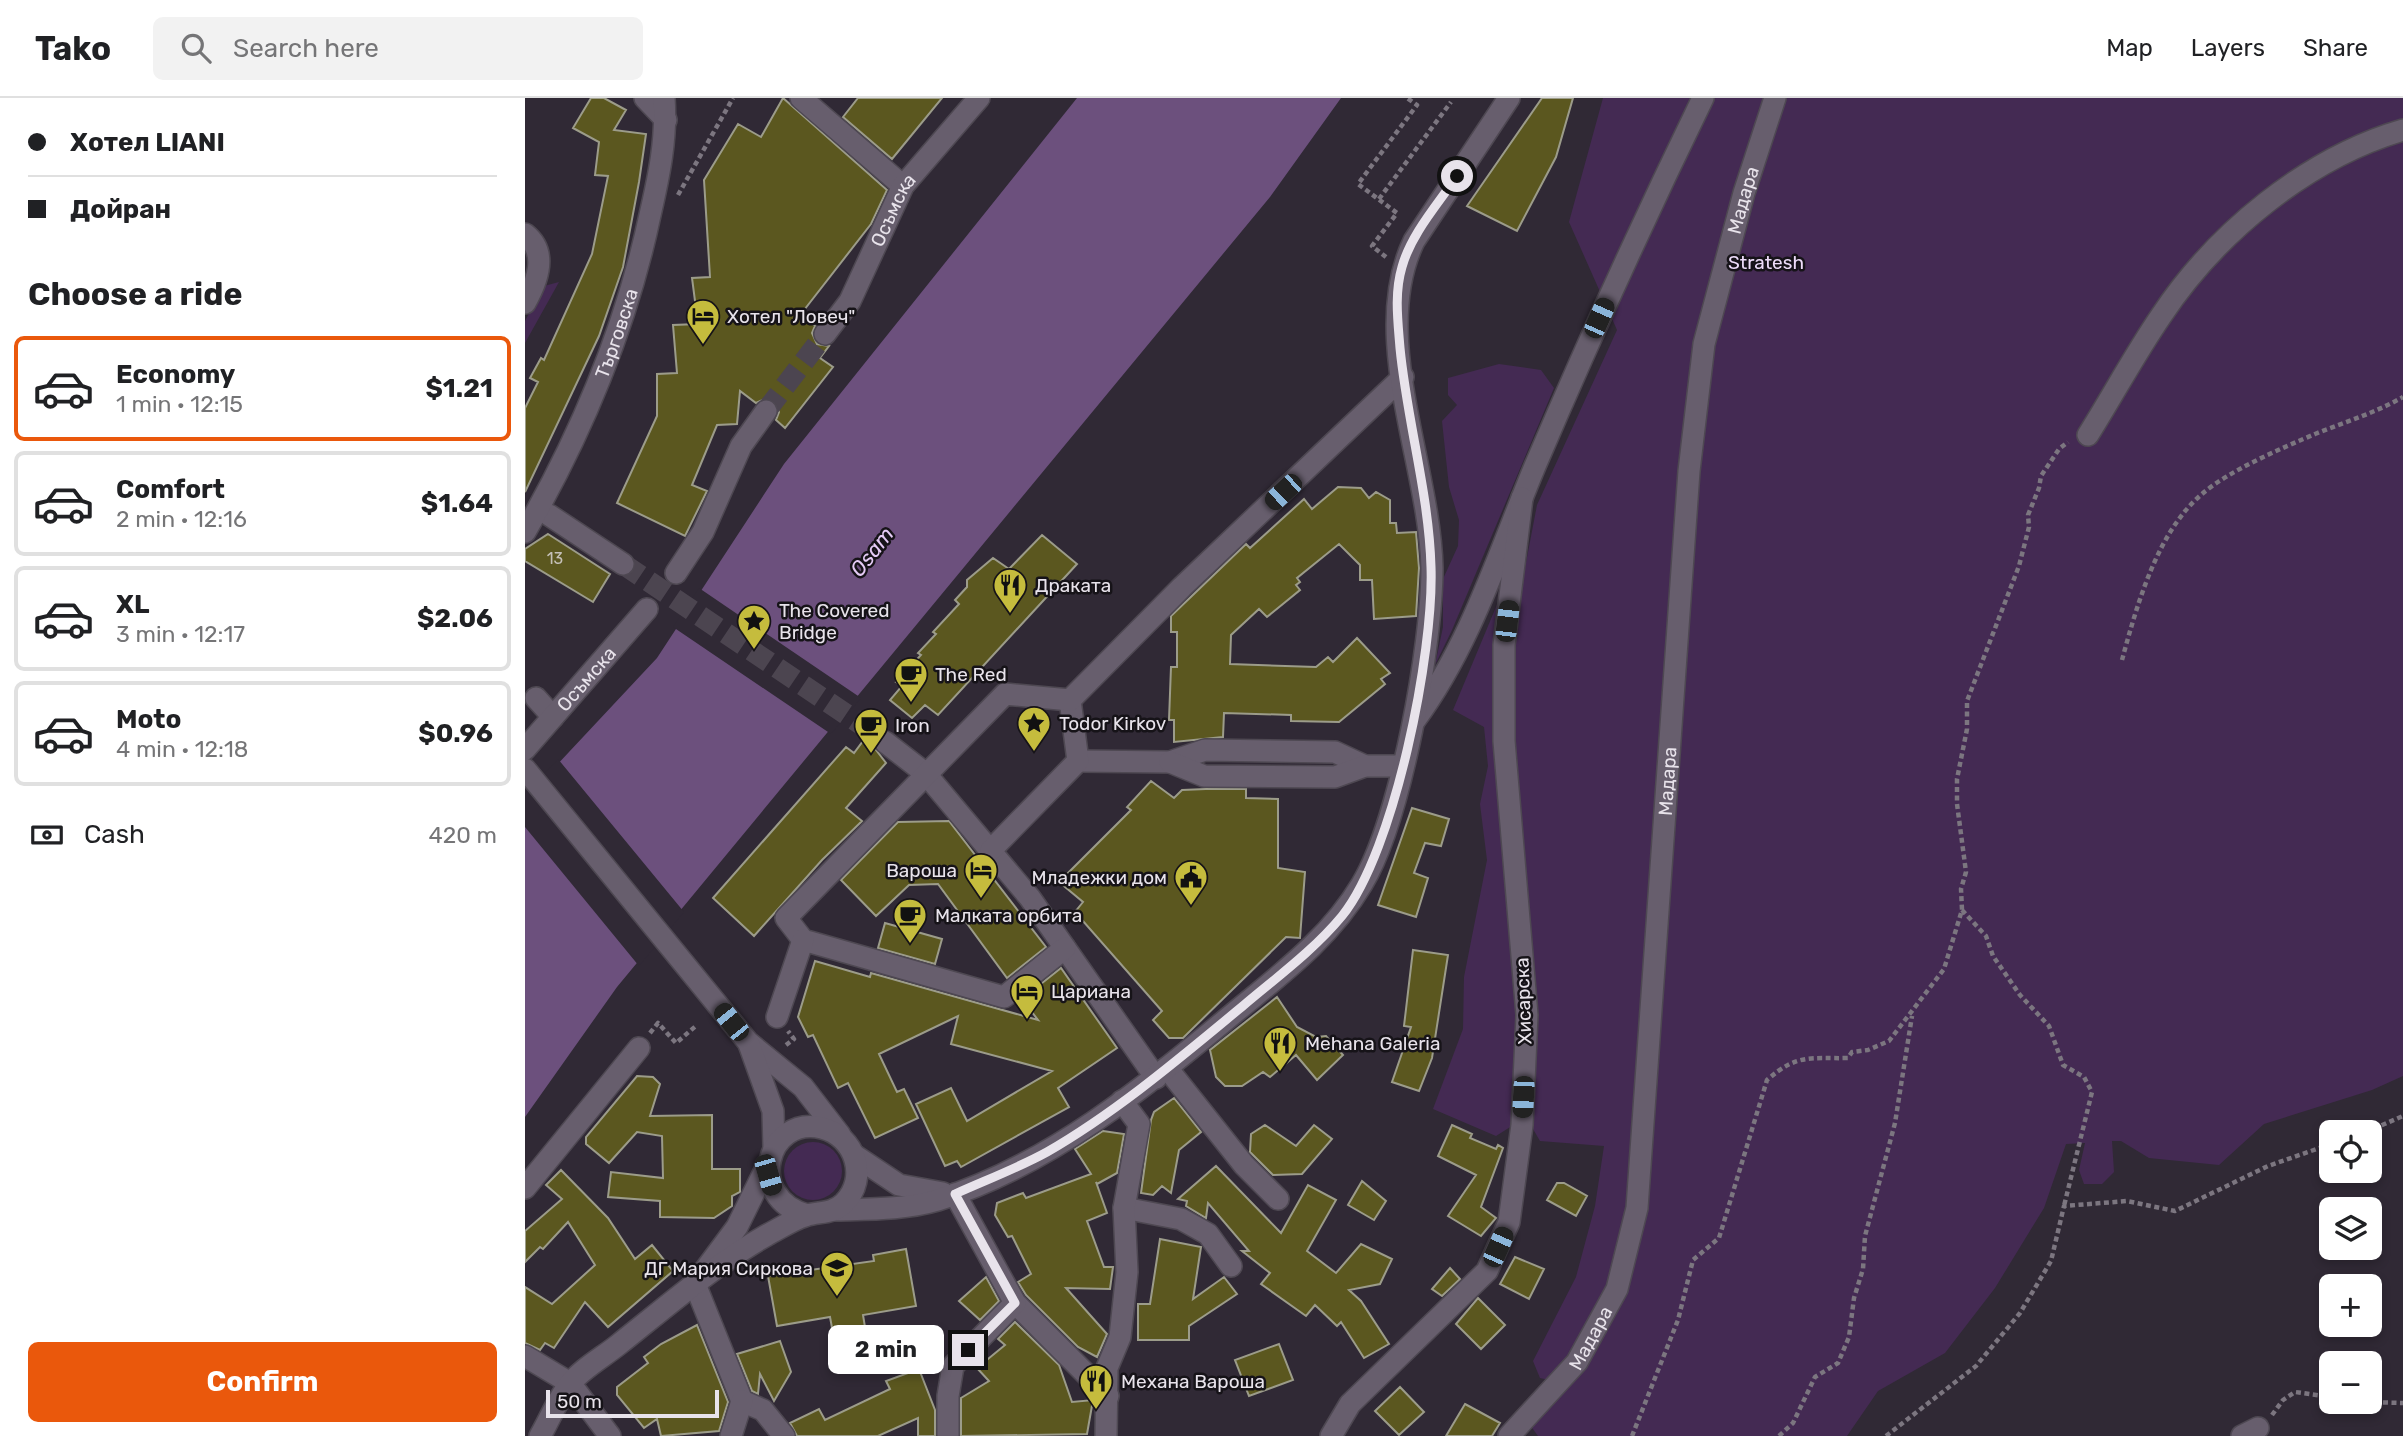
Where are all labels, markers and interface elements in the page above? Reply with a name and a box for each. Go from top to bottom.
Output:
search box [153,17,643,80]
text: Tako [35,29,111,68]
icon: search [177,29,215,67]
text: Search here [233,33,379,64]
text: Map [2106,34,2153,62]
text: Layers [2191,34,2265,62]
text: Share [2303,34,2368,62]
text: Хотел LIANI [70,127,225,158]
route start [1441,160,1473,192]
street label: Мадара [1723,163,1764,236]
street label: Осъмска [866,169,921,250]
text: Дойран [70,194,171,225]
park label: Stratesh [1728,251,1804,274]
text: Choose a ride [28,275,242,313]
street label: Търговска [590,286,643,382]
car [1581,295,1618,341]
hotel icon: Хотел "Ловеч" [684,297,722,346]
place label: Хотел "Ловеч" [727,305,855,328]
icon: car [32,357,95,420]
text: Economy [116,359,235,390]
text: $1.21 [426,373,493,404]
text: 1 min · 12:15 [116,390,243,418]
car [1261,470,1306,514]
icon: car [32,472,95,535]
text: Comfort [116,474,225,505]
text: $1.64 [421,488,493,519]
text: 2 min · 12:16 [116,505,247,533]
water label: Osam [845,522,899,581]
house number: 13 [547,549,563,568]
restaurant icon: Драката [991,566,1029,615]
place label: Драката [1035,574,1111,597]
icon: car [32,587,95,650]
text: XL [116,589,149,620]
place label: The Covered Bridge [779,599,890,644]
car [1495,599,1520,643]
place icon: The Covered Bridge [735,602,773,651]
text: $2.06 [417,603,493,634]
text: 3 min · 12:17 [116,620,245,648]
street label: Осъмска [552,642,621,716]
cafe icon: The Red [892,655,930,704]
place label: The Red [935,663,1007,686]
icon: car [32,702,95,765]
text: Moto [116,704,181,735]
place icon: Todor Kirkov [1015,704,1053,753]
cafe icon: Iron [852,706,890,755]
place label: Todor Kirkov [1059,712,1166,735]
place label: Iron [895,714,930,737]
text: $0.96 [418,718,493,749]
text: 4 min · 12:18 [116,735,248,763]
street label: Мадара [1654,746,1682,817]
icon: cash [28,816,66,854]
text: Cash [84,819,145,850]
text: 420 m [429,821,497,849]
hotel icon: Вароша [962,851,1000,900]
public building icon: Младежки дом [1172,858,1210,907]
place label: Вароша [886,859,957,882]
place label: Младежки дом [1032,866,1167,889]
cafe icon: Малката орбита [891,896,929,945]
place label: Малката орбита [935,904,1082,927]
street label: Хисарска [1510,957,1537,1045]
hotel icon: Цариана [1008,972,1046,1021]
place label: Цариана [1051,980,1131,1003]
car [710,999,753,1045]
restaurant icon: Mehana Galeria [1261,1024,1299,1073]
place label: Mehana Galeria [1305,1032,1440,1055]
car [1512,1075,1535,1119]
map controls [2319,1120,2382,1414]
button: locate [2319,1120,2382,1183]
car [753,1152,784,1198]
button: layers [2319,1197,2382,1260]
car [1480,1224,1517,1270]
school or university icon: ДГ Мария Сиркова [818,1249,856,1298]
place label: ДГ Мария Сиркова [644,1257,813,1280]
button: + [2319,1274,2382,1337]
street label: Мадара [1564,1302,1617,1374]
callout: 2 min [828,1326,943,1374]
route end [952,1334,984,1366]
text: 2 min [855,1335,917,1363]
button: Confirm [28,1342,497,1422]
button: − [2319,1351,2382,1414]
restaurant icon: Механа Вароша [1077,1362,1115,1411]
place label: Механа Вароша [1121,1370,1265,1393]
scale bar [546,1387,719,1419]
text: 50 m [557,1390,602,1413]

